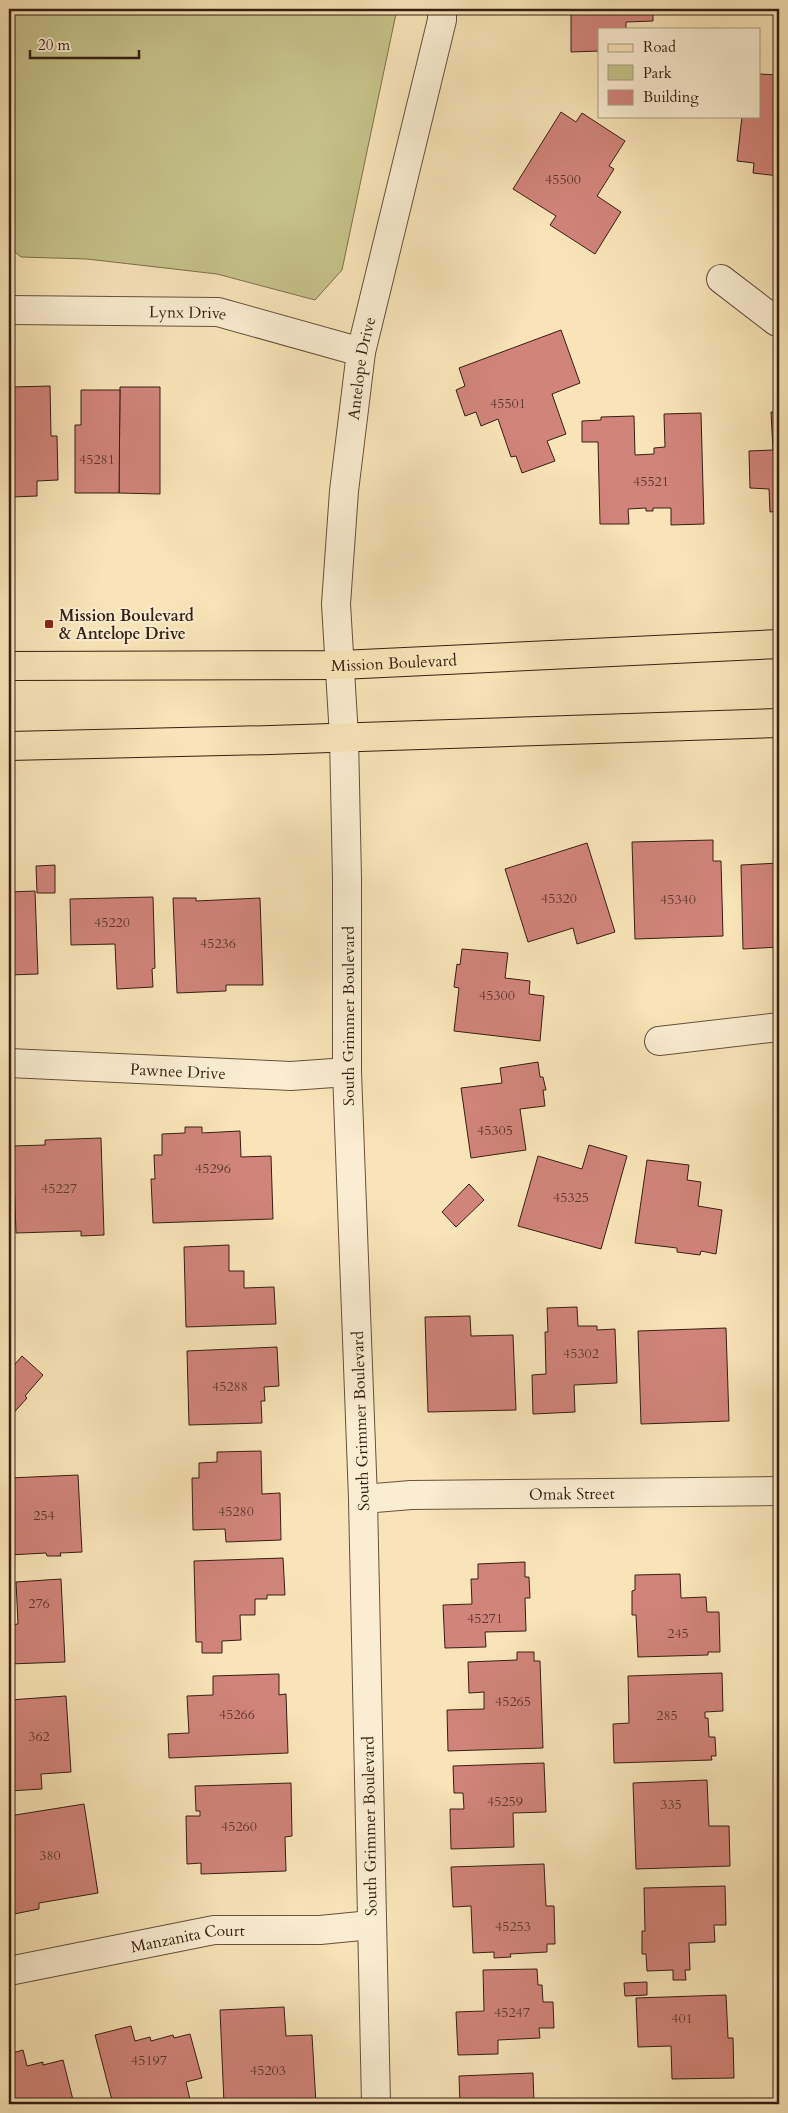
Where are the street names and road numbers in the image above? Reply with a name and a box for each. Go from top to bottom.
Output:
street label: Lynx Drive [149,301,229,326]
street label: Antelope Drive [343,315,381,421]
street label: Mission Boulevard [331,649,458,677]
street label: South Grimmer Boulevard [338,926,360,1106]
street label: Pawnee Drive [129,1059,226,1085]
street label: South Grimmer Boulevard [347,1330,375,1511]
street label: Omak Street [529,1483,615,1506]
street label: South Grimmer Boulevard [357,1735,383,1916]
street label: Manzanita Court [129,1920,245,1958]

